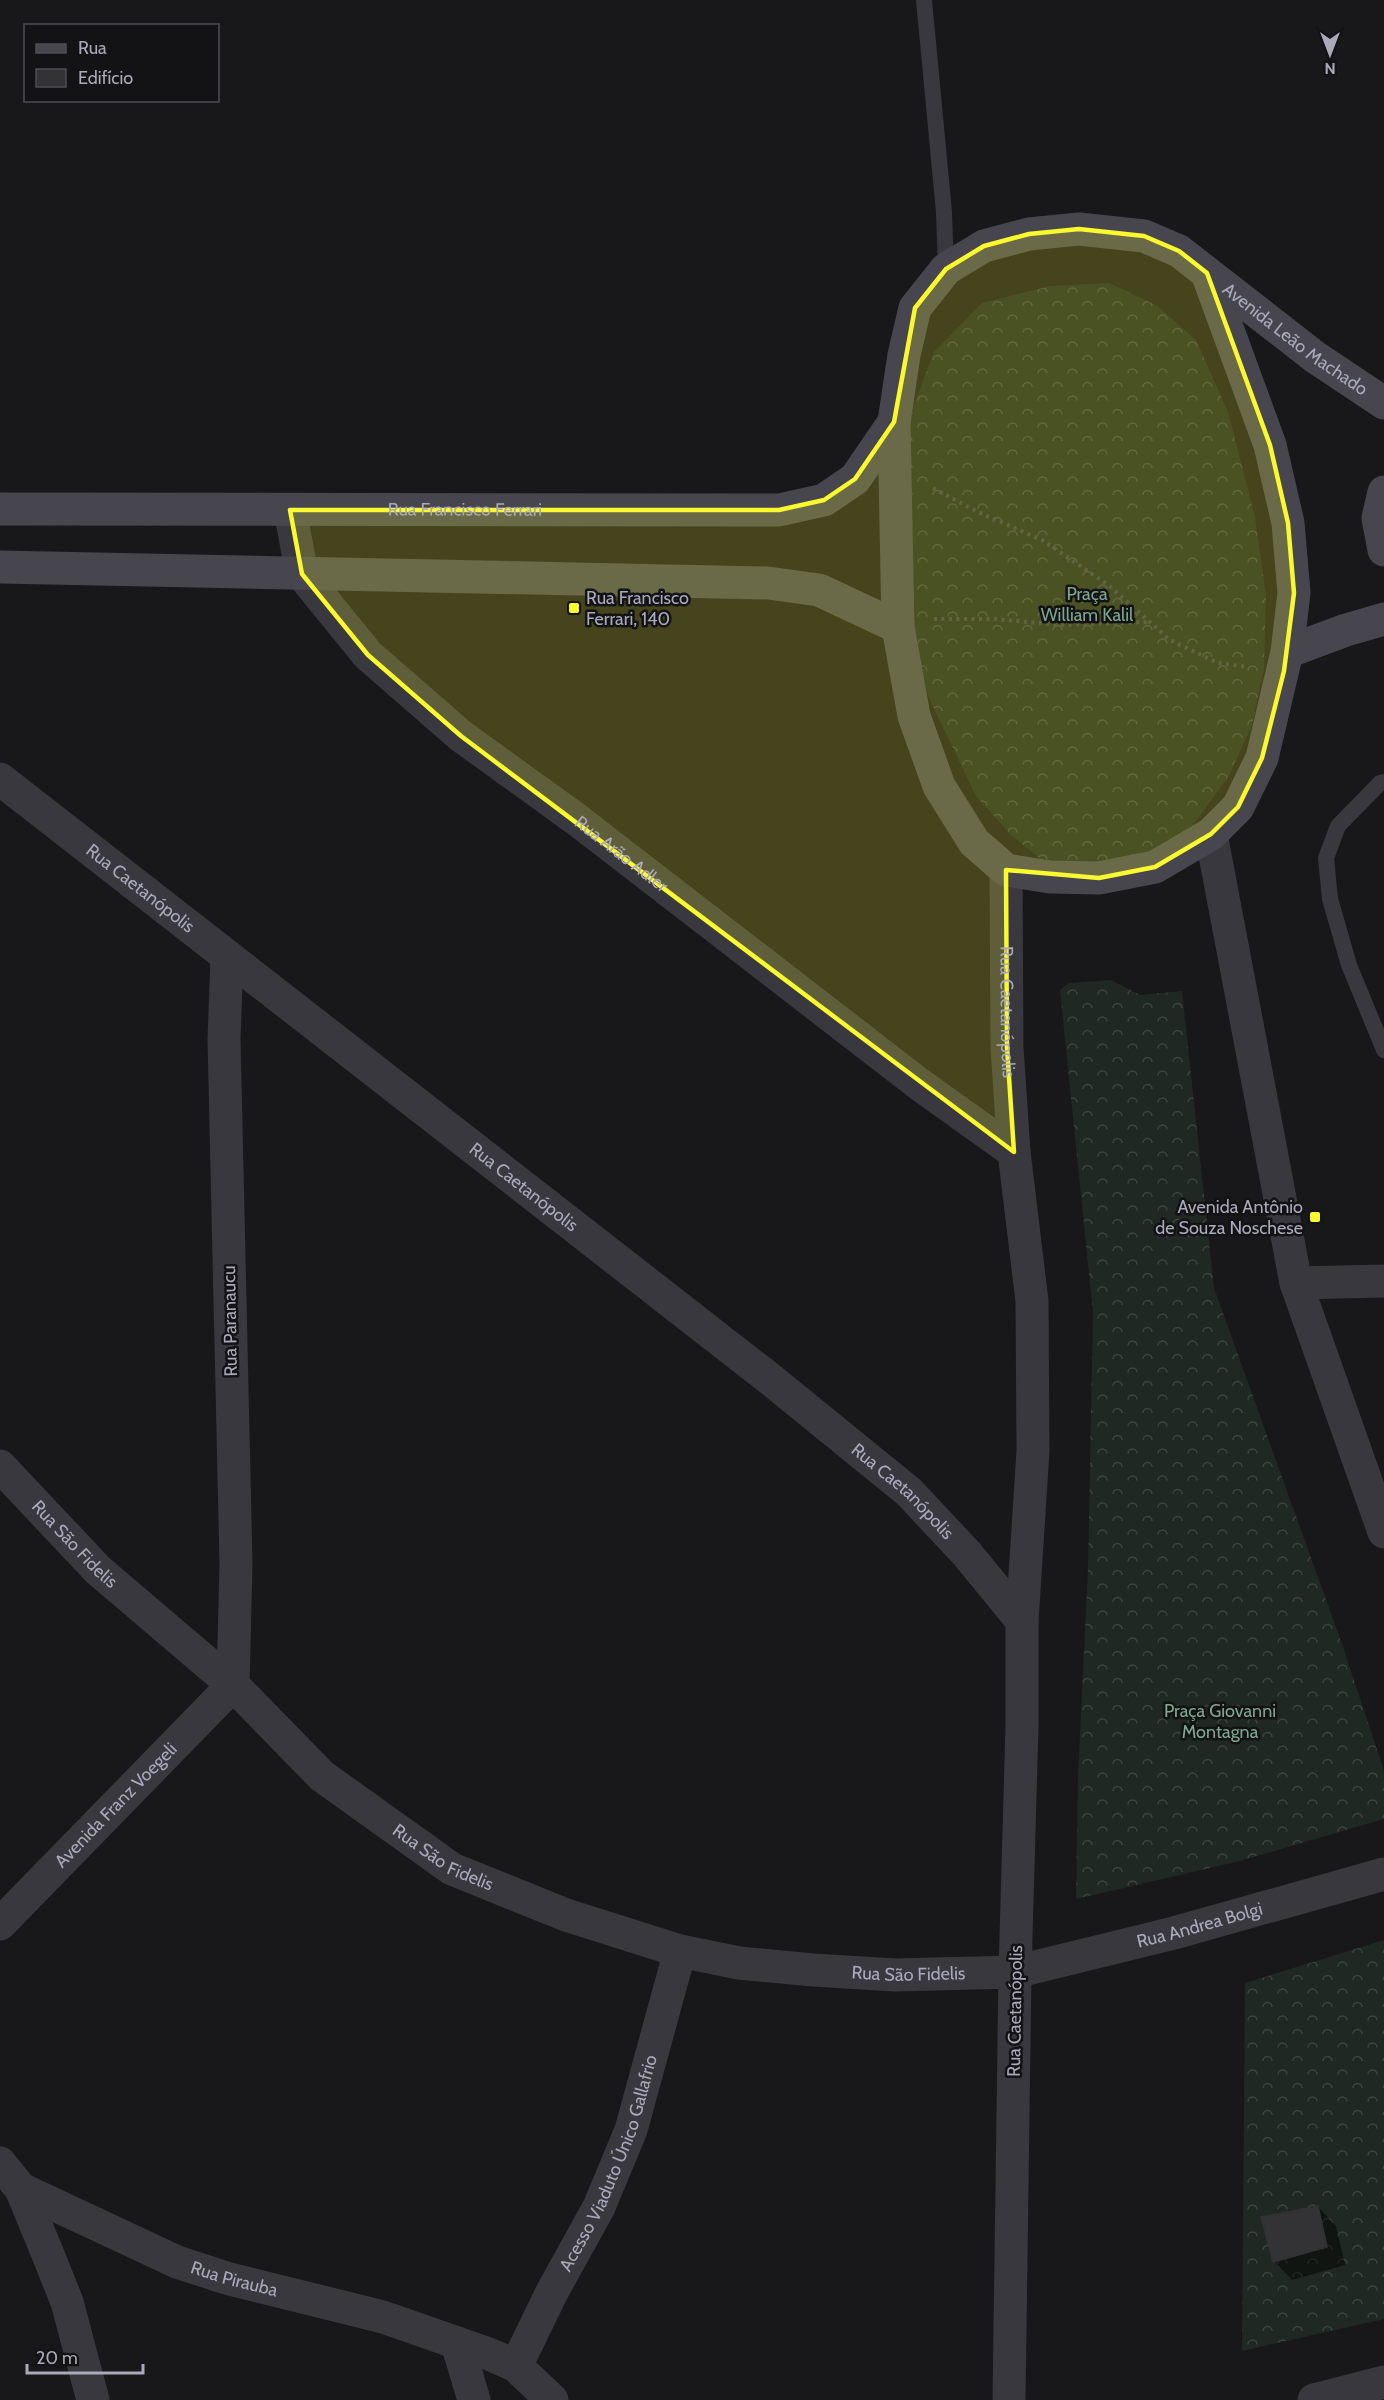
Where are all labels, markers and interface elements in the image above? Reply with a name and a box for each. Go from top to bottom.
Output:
legend [24,24,219,102]
north arrow [1300,24,1360,84]
text: Rua [78,37,107,59]
text: N [1324,59,1336,78]
text: Edifício [78,67,133,89]
street label: Avenida Leão Machado [1218,278,1372,400]
street label: Rua Francisco Ferrari [388,498,542,521]
park label: Praça William Kalil [1041,583,1134,626]
place label: Rua Francisco Ferrari, 140 [586,587,689,630]
marker: Rua Francisco Ferrari, 140 [567,601,581,615]
street label: Rua Arão Adler [570,811,673,897]
street label: Rua Caetanópolis [82,839,199,938]
street label: Rua Caetanópolis [995,946,1020,1079]
street label: Rua Caetanópolis [465,1138,583,1236]
place label: Avenida Antônio de Souza Noschese [1155,1196,1303,1239]
marker: Avenida Antônio de Souza Noschese [1308,1210,1322,1224]
street label: Rua Paranaucu [218,1265,242,1377]
street label: Rua Caetanópolis [847,1439,958,1544]
street label: Rua São Fidelis [27,1496,122,1593]
park label: Praça Giovanni Montagna [1164,1700,1276,1743]
street label: Avenida Franz Voegeli [50,1738,182,1872]
street label: Rua São Fidelis [388,1819,496,1895]
street label: Rua Andrea Bolgi [1134,1898,1265,1953]
street label: Rua Caetanópolis [1003,1945,1027,2077]
street label: Rua São Fidelis [851,1961,966,1986]
street label: Acesso Viaduto Único Gallafrio [555,2052,662,2275]
street label: Rua Pirauba [188,2256,280,2301]
scale bar [27,2337,142,2375]
text: 20 m [36,2347,78,2369]

